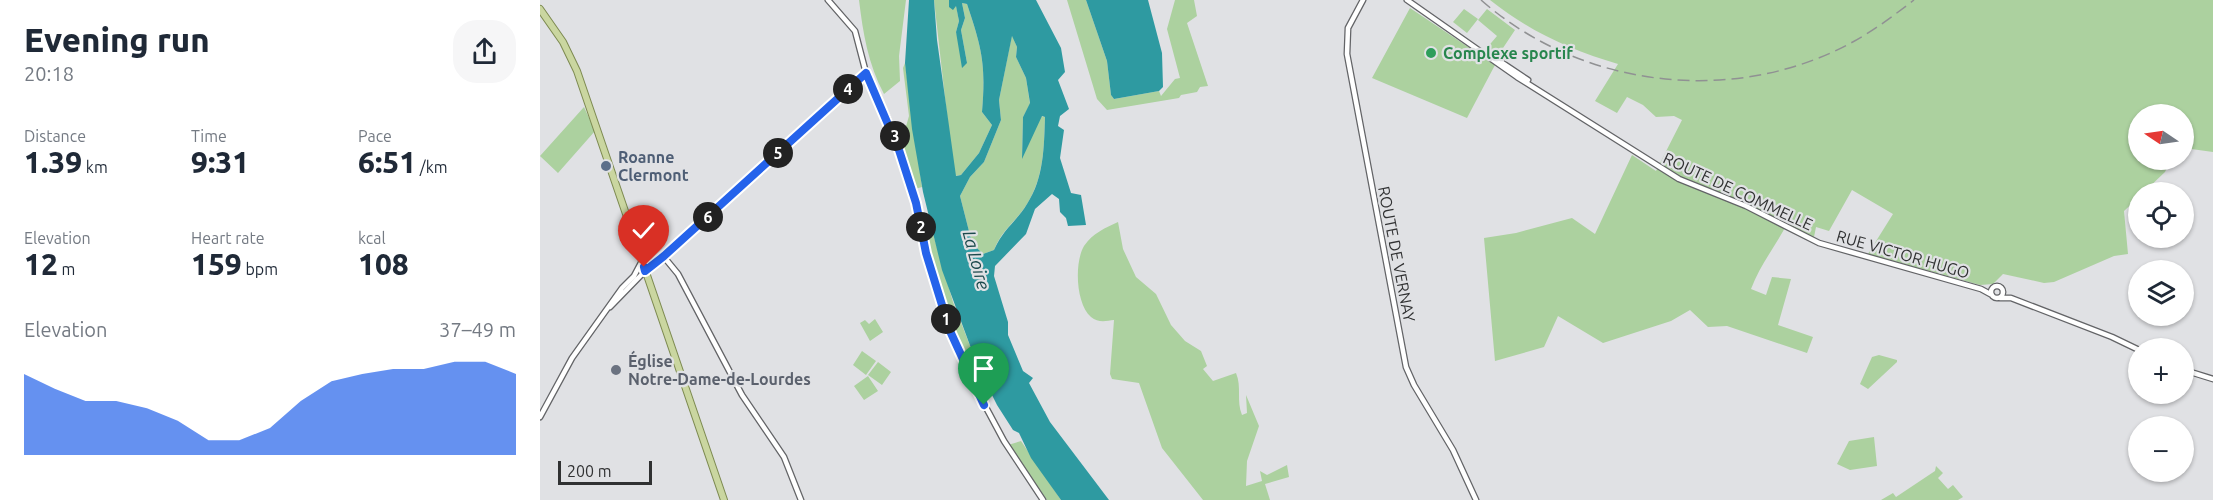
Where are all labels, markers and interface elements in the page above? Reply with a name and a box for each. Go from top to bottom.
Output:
button: share [453,20,516,83]
text: Evening run [24,21,210,58]
place label: Complexe sportif [1443,44,1573,62]
marker: Complexe sportif [1424,46,1438,60]
text: 20:18 [24,62,74,85]
pin: 4 [833,74,863,104]
text: 4 [843,80,853,98]
north arrow [2128,104,2194,170]
map controls [2128,104,2194,482]
pin: 3 [880,121,910,151]
text: Distance [24,127,86,145]
text: Time [191,127,227,145]
text: Pace [358,127,392,145]
text: 3 [890,127,900,145]
pin: 5 [763,138,793,168]
text: 5 [773,144,783,162]
text: 1.39 [24,145,82,179]
text: 9:31 [191,145,249,179]
text: 6:51 [358,145,416,179]
place label: Roanne Clermont [618,148,689,184]
street label: ROUTE DE COMMELLE [1660,148,1816,234]
text: km [82,158,108,176]
text: /km [416,158,448,176]
marker: Roanne Clermont [599,159,613,173]
button: locate [2128,182,2194,248]
street label: ROUTE DE VERNAY [1375,185,1419,324]
pin: 6 [693,202,723,232]
pin [618,205,669,267]
text: 6 [703,208,713,226]
pin: 2 [906,212,936,242]
icon: check [627,214,660,247]
text: 2 [916,218,926,236]
street label: RUE VICTOR HUGO [1834,226,1972,282]
water label: La Loire [959,228,994,291]
text: Elevation [24,229,91,247]
text: Heart rate [191,229,265,247]
text: kcal [358,229,386,247]
text: 12 [24,247,58,281]
text: 159 [191,247,242,281]
text: 108 [358,247,409,281]
text: m [58,260,75,278]
text: bpm [242,260,278,278]
button: layers [2128,260,2194,326]
pin: 1 [931,304,961,334]
text: 1 [941,310,951,328]
text: Elevation [24,318,107,341]
text: 37–49 m [439,318,516,341]
button: + [2128,338,2194,404]
pin [958,343,1009,405]
place label: Église Notre-Dame-de-Lourdes [628,350,811,388]
icon: arrive [967,352,1000,385]
marker: Église Notre-Dame-de-Lourdes [609,363,623,377]
button: − [2128,416,2194,482]
scale bar [558,458,652,486]
text: 200 m [567,462,612,480]

